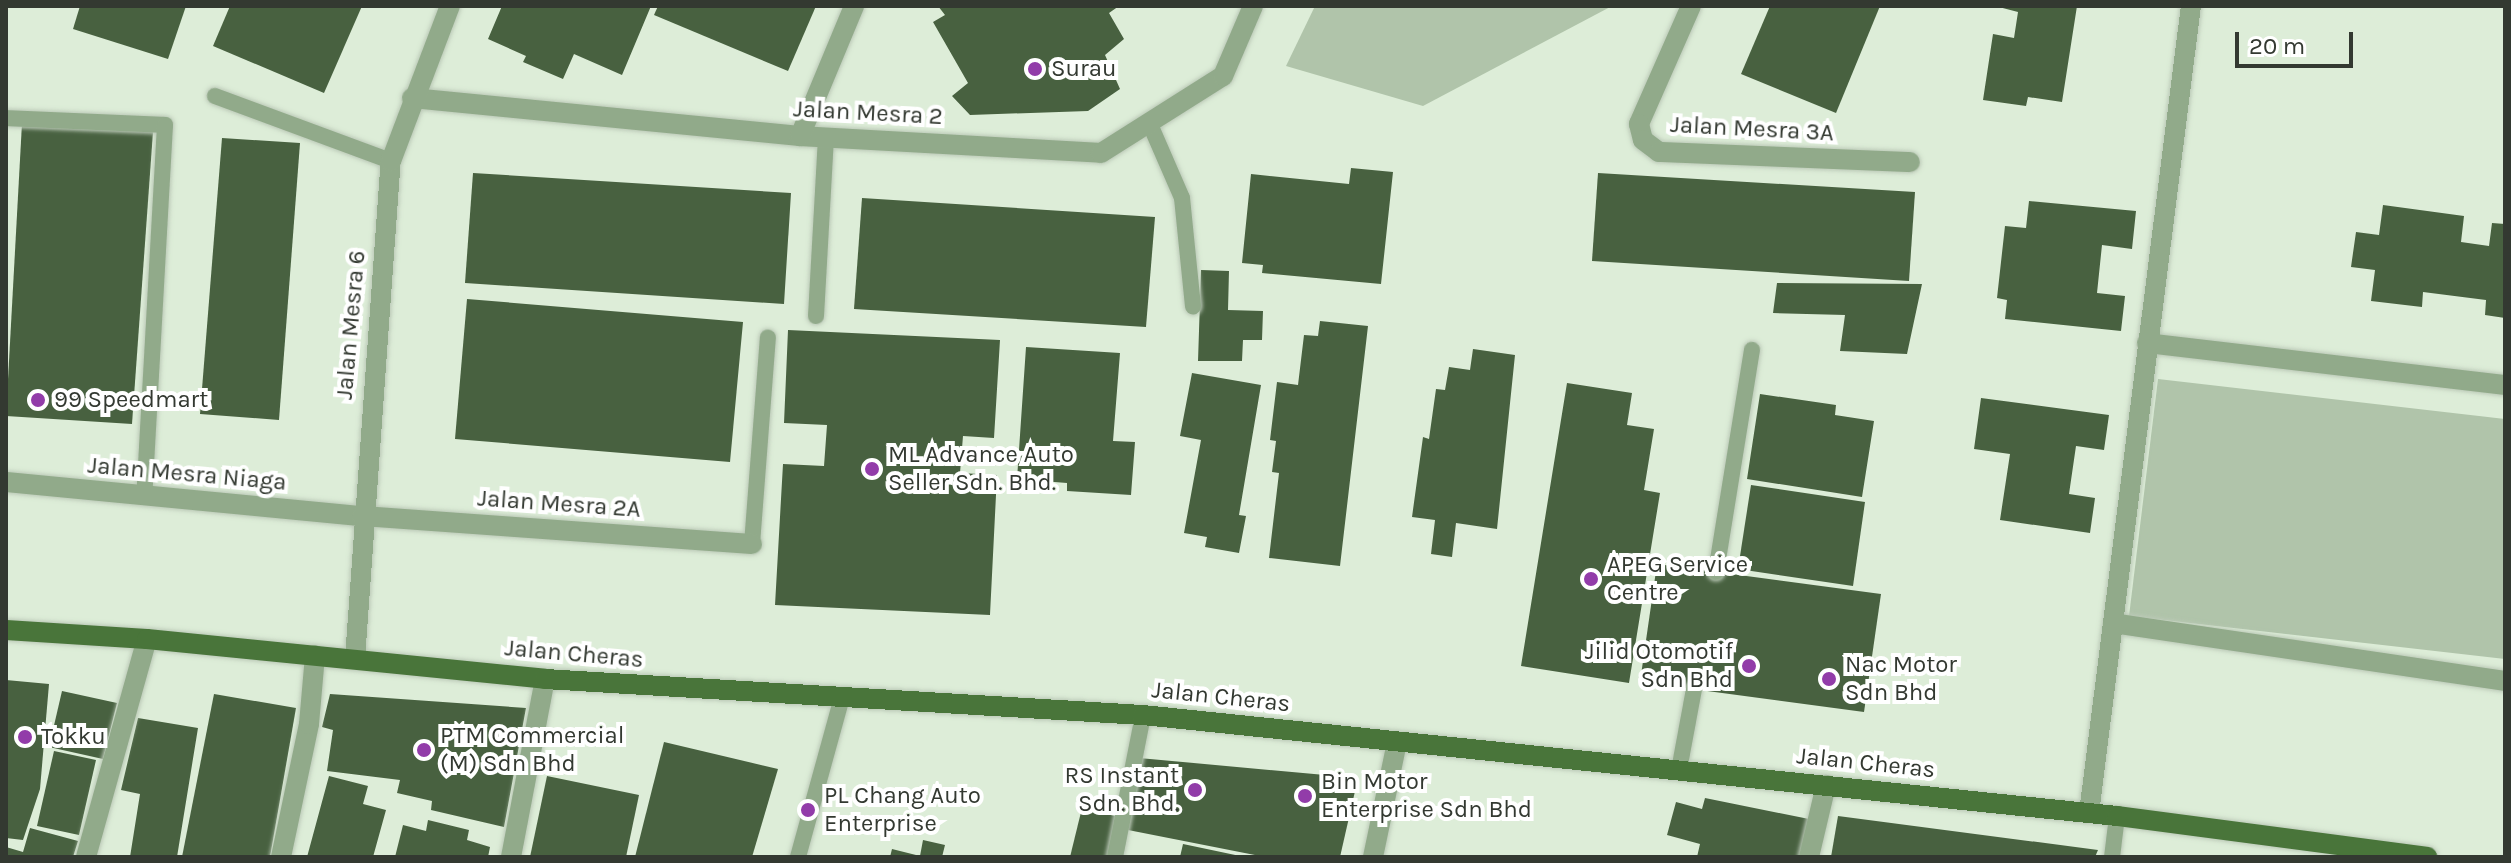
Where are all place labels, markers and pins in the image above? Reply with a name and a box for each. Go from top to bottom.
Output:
place label: Surau [1051,55,1116,83]
marker: Surau [1026,60,1044,78]
place label: 99 Speedmart [54,386,208,414]
marker: 99 Speedmart [29,391,47,409]
place label: ML Advance Auto Seller Sdn. Bhd. [888,441,1074,497]
marker: ML Advance Auto Seller Sdn. Bhd. [863,460,881,478]
place label: APEG Service Centre [1607,551,1748,607]
marker: APEG Service Centre [1582,570,1600,588]
place label: Jilid Otomotif Sdn Bhd [1585,638,1733,694]
place label: Nac Motor Sdn Bhd [1845,651,1957,707]
marker: Jilid Otomotif Sdn Bhd [1740,657,1758,675]
marker: Nac Motor Sdn Bhd [1820,670,1838,688]
place label: PTM Commercial (M) Sdn Bhd [440,722,625,778]
place label: Tokku [41,723,106,751]
marker: Tokku [16,728,34,746]
marker: PTM Commercial (M) Sdn Bhd [415,741,433,759]
place label: RS Instant Sdn. Bhd. [1065,762,1179,818]
place label: Bin Motor Enterprise Sdn Bhd [1321,768,1532,824]
marker: RS Instant Sdn. Bhd. [1186,781,1204,799]
place label: PL Chang Auto Enterprise [824,782,981,838]
marker: Bin Motor Enterprise Sdn Bhd [1296,787,1314,805]
marker: PL Chang Auto Enterprise [799,801,817,819]

